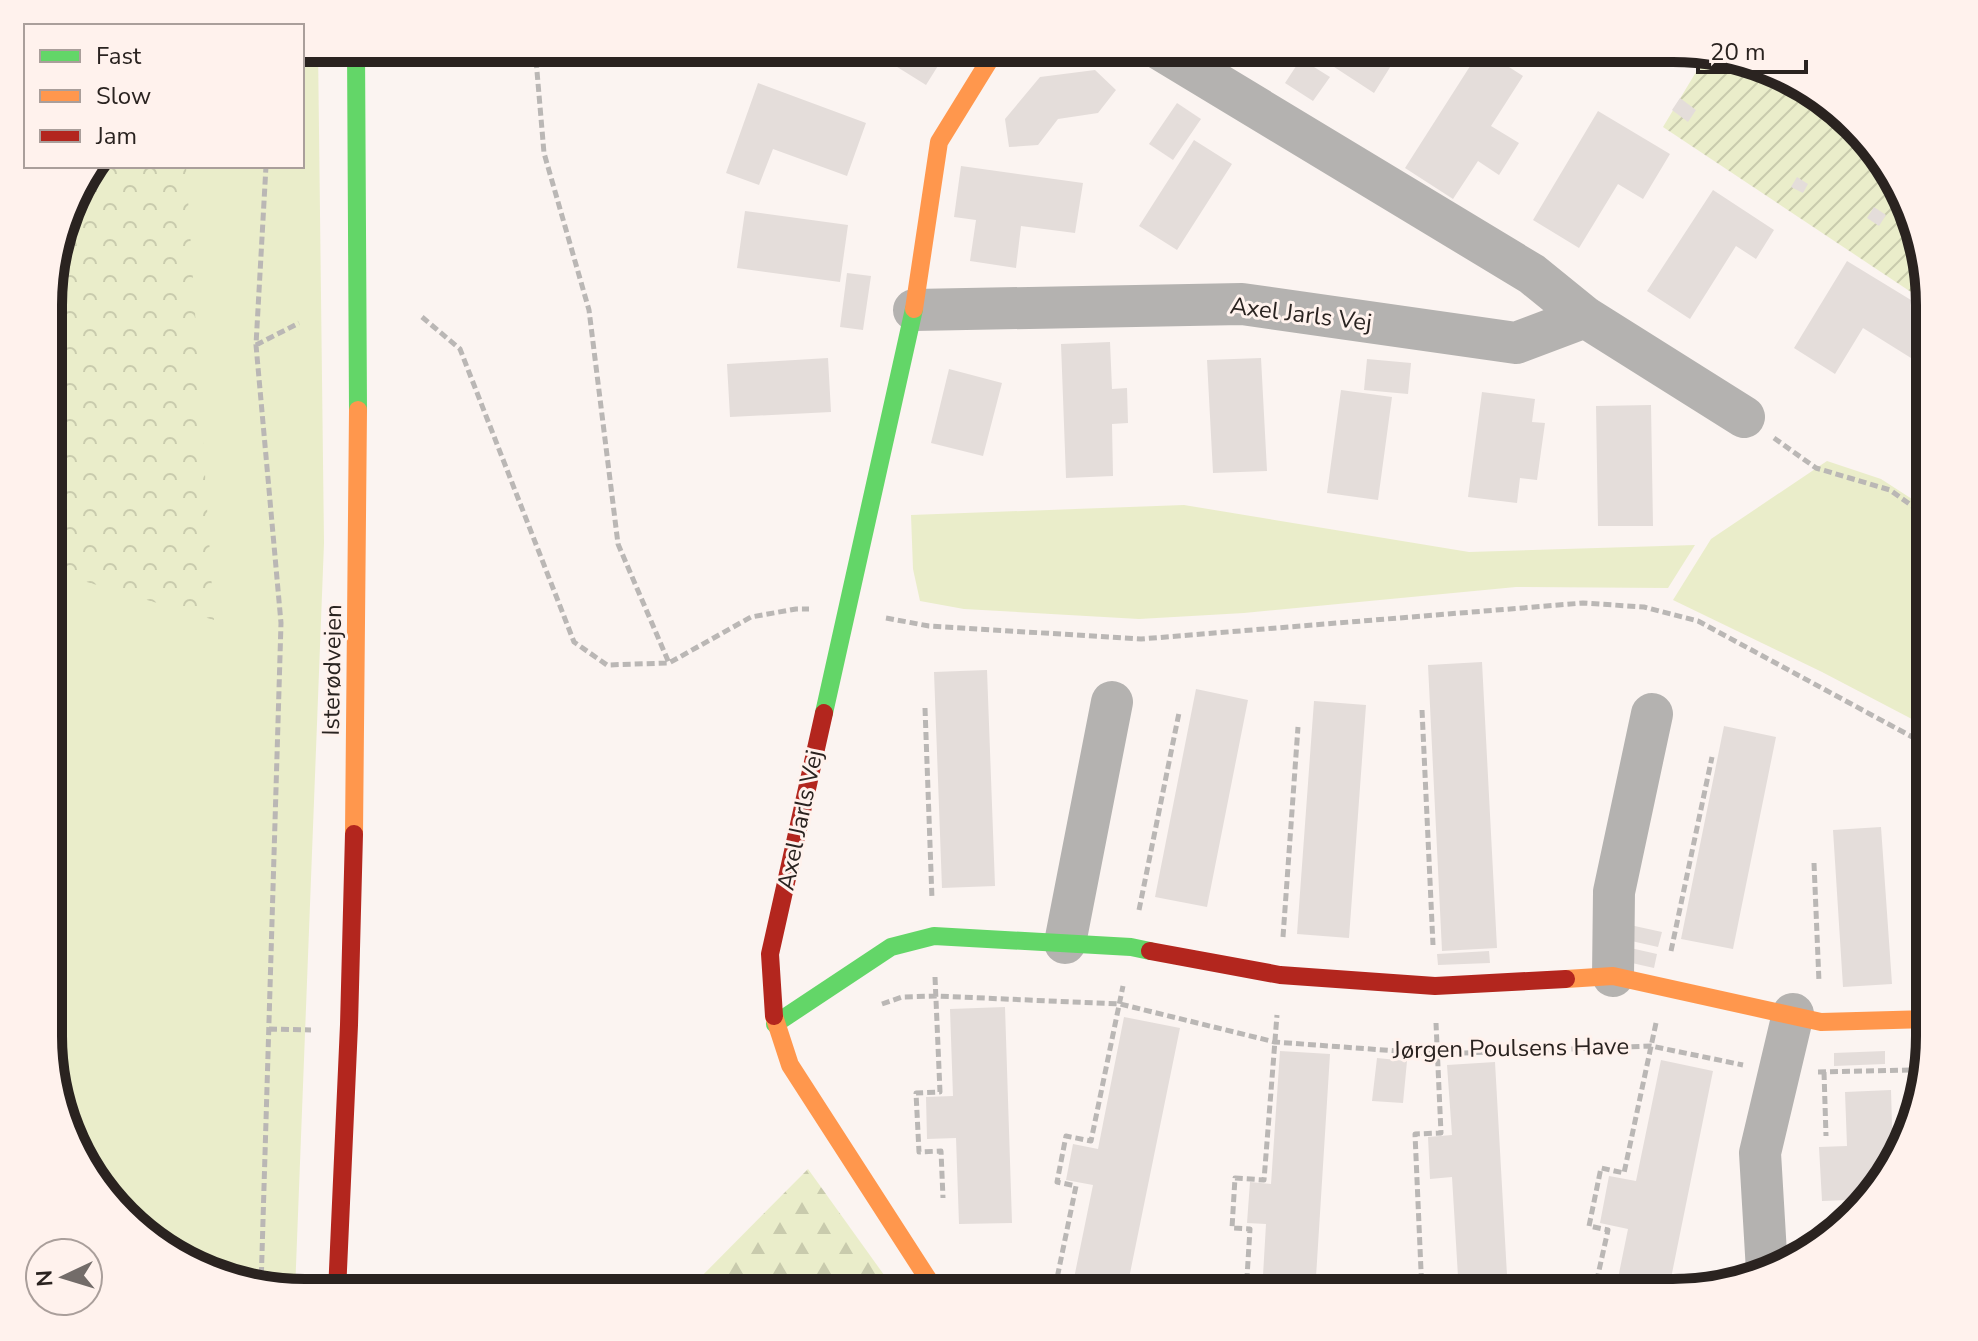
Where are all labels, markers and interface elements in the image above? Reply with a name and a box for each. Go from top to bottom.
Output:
legend [24,24,304,168]
scale bar [1698,24,1806,74]
text: 20 m [1710,36,1766,68]
text: Fast [96,40,142,72]
text: Slow [96,80,151,112]
text: Jam [95,120,137,152]
street label: Axel Jarls Vej [1228,289,1374,339]
street label: Isterødvejen [315,604,349,736]
street label: Axel Jarls Vej [770,747,830,893]
street label: Jørgen Poulsens Have [1392,1030,1629,1066]
north arrow [24,1237,104,1317]
text: N [30,1269,61,1288]

